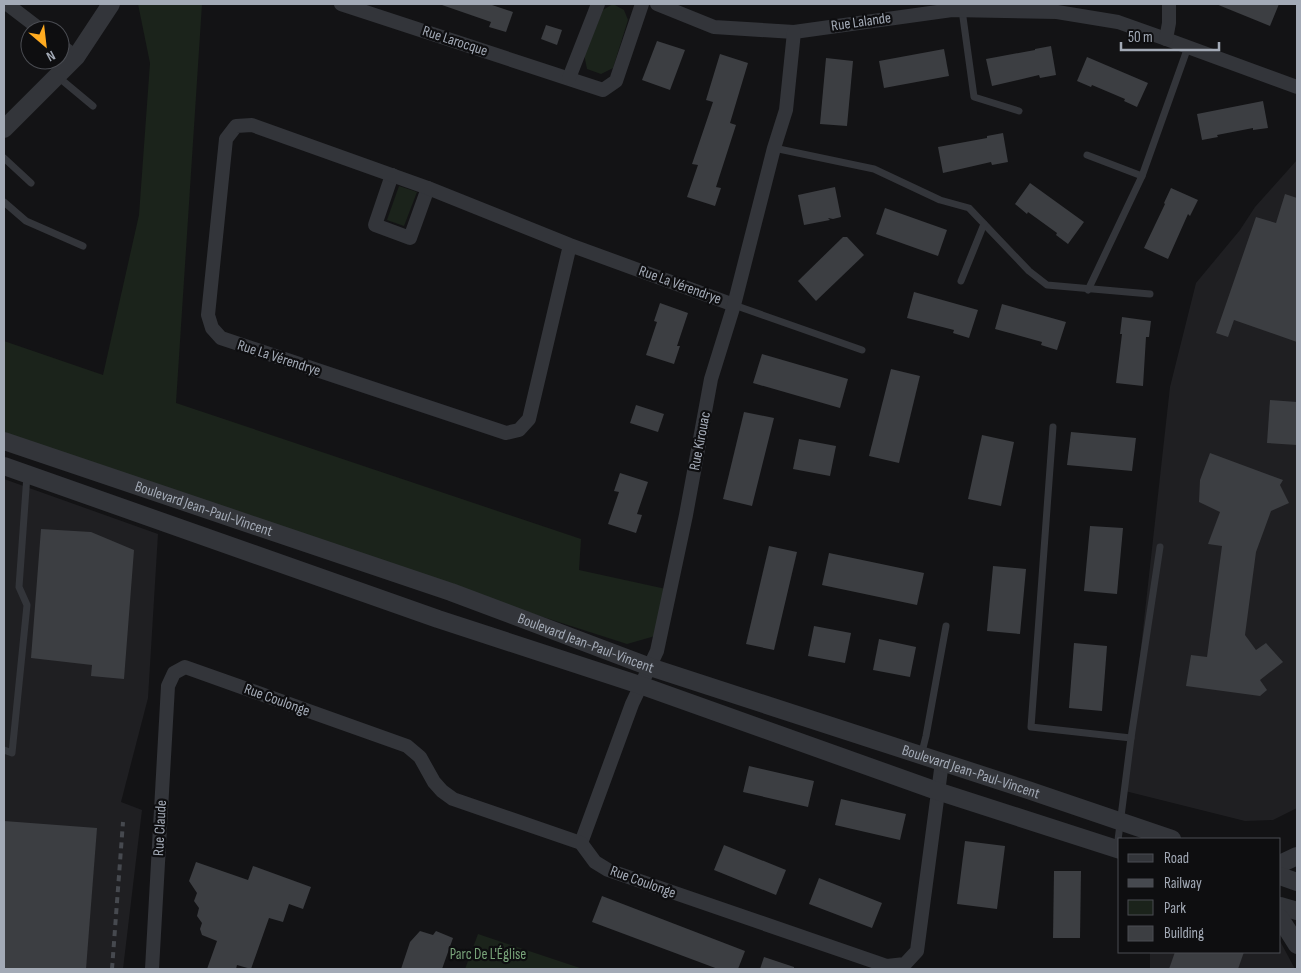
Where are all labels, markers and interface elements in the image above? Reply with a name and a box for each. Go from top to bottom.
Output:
street label: Rue Lalande [830,8,892,36]
north arrow [20,20,70,70]
scale bar [1121,20,1218,52]
street label: Rue Larocque [420,22,490,60]
text: 50 m [1128,28,1153,47]
text: N [44,47,58,65]
street label: Rue La Vérendrye [636,261,724,309]
street label: Rue La Vérendrye [235,336,323,380]
street label: Rue Kirouac [685,410,715,472]
street label: Boulevard Jean-Paul-Vincent [133,476,276,541]
street label: Boulevard Jean-Paul-Vincent [515,609,657,677]
street label: Rue Coulonge [242,679,312,721]
street label: Boulevard Jean-Paul-Vincent [899,740,1043,803]
street label: Rue Claude [149,800,171,856]
legend [1118,838,1281,953]
text: Road [1164,849,1189,868]
street label: Rue Coulonge [608,861,678,903]
text: Railway [1164,874,1202,893]
text: Park [1164,899,1186,918]
text: Building [1164,924,1204,943]
park label: Parc De L'Église [450,945,526,964]

